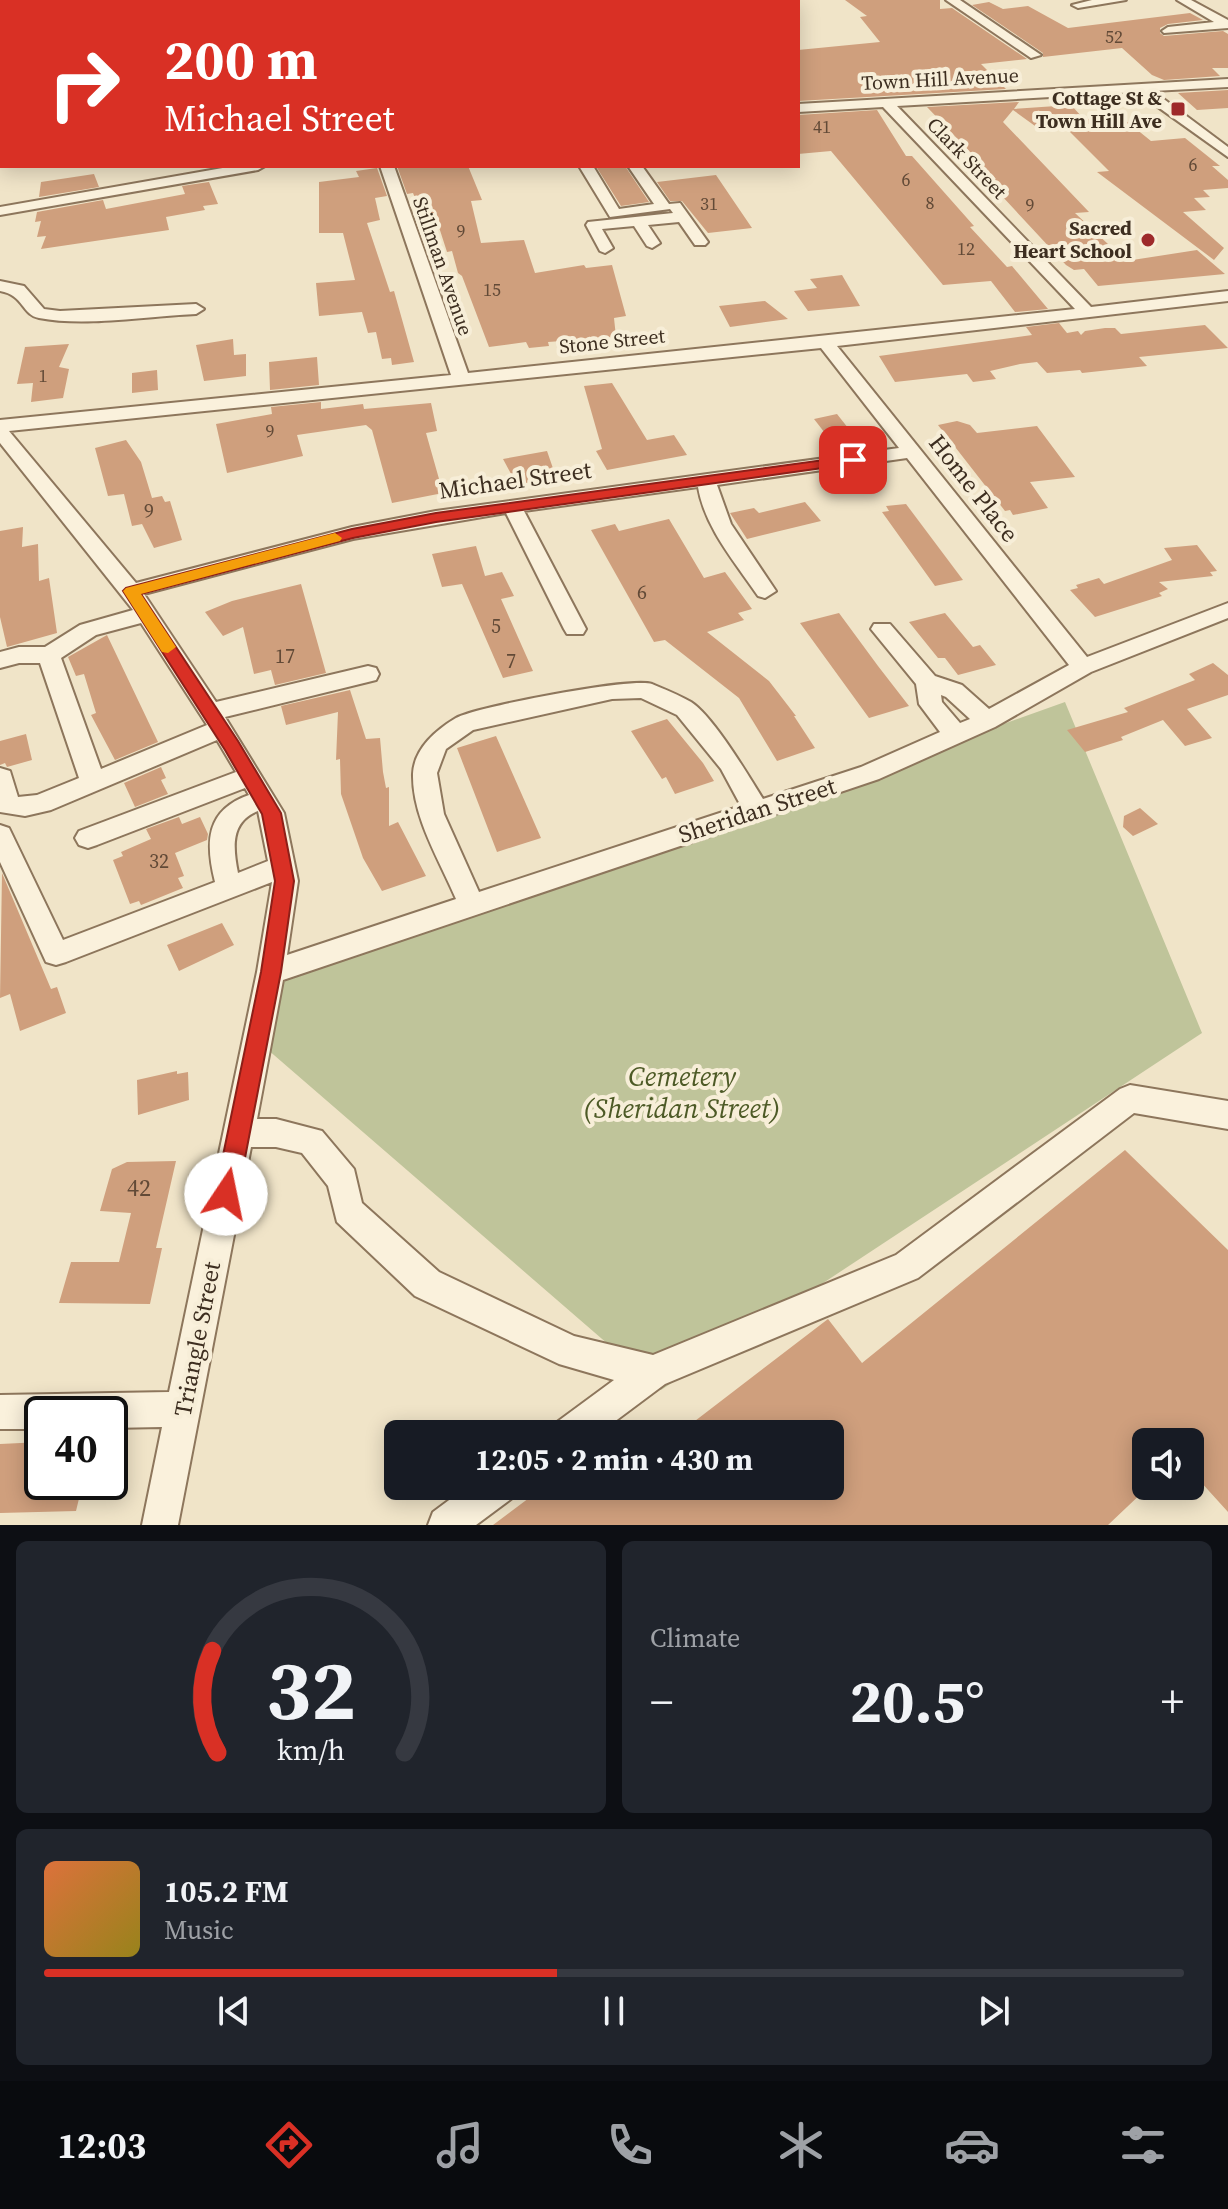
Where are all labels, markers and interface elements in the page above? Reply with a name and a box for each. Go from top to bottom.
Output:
text: 200 m [164,21,318,98]
house number: 52 [1105,24,1123,49]
icon: right [32,32,136,136]
street label: Town Hill Avenue [861,61,1019,97]
place label: Cottage St & Town Hill Ave [1036,84,1162,135]
text: Michael Street [164,94,395,143]
marker: Cottage St & Town Hill Ave [1169,100,1187,118]
street label: Clark Street [921,111,1014,205]
house number: 41 [813,114,831,139]
house number: 6 [1189,152,1198,177]
house number: 6 [902,167,911,192]
house number: 8 [926,190,935,215]
house number: 31 [700,191,718,216]
house number: 9 [1026,192,1035,217]
street label: Stillman Avenue [406,193,480,339]
place label: Sacred Heart School [1013,214,1132,265]
house number: 9 [457,218,466,243]
marker: Sacred Heart School [1139,231,1157,249]
house number: 12 [957,236,975,261]
house number: 15 [483,277,501,302]
street label: Stone Street [558,321,667,360]
house number: 1 [39,363,48,388]
house number: 9 [266,418,275,443]
pin [819,426,887,494]
street label: Home Place [922,427,1026,549]
icon: arrive [831,438,875,482]
street label: Michael Street [437,453,594,507]
house number: 9 [144,497,154,525]
house number: 6 [637,578,647,606]
house number: 5 [491,612,501,640]
house number: 17 [275,642,295,670]
house number: 7 [506,647,516,675]
street label: Sheridan Street [674,769,840,851]
house number: 32 [149,847,169,875]
park label: Cemetery (Sheridan Street) [583,1057,781,1127]
position arrow [184,1152,268,1236]
house number: 42 [127,1171,151,1204]
street label: Triangle Street [166,1259,228,1419]
speed limit sign: 40 [24,1396,128,1500]
map controls [1132,1428,1204,1500]
button: sound [1132,1428,1204,1500]
text: 12:05 · 2 min · 430 m [475,1439,753,1480]
text: Climate [650,1620,740,1656]
text: 32 [266,1633,356,1747]
text: 20.5° [849,1660,985,1742]
text: − [650,1671,673,1732]
text: + [1161,1671,1184,1732]
text: km/h [277,1730,345,1770]
text: 105.2 FM [164,1871,289,1912]
text: Music [164,1912,234,1948]
icon: previous [212,1989,256,2033]
icon: pause [592,1989,636,2033]
icon: next [972,1989,1016,2033]
icon: directions [261,2117,317,2173]
icon: music [432,2117,488,2173]
icon: phone [602,2117,658,2173]
icon: climate [773,2117,829,2173]
icon: car [944,2117,1000,2173]
icon: filters [1115,2117,1171,2173]
text: 12:03 [57,2121,146,2170]

